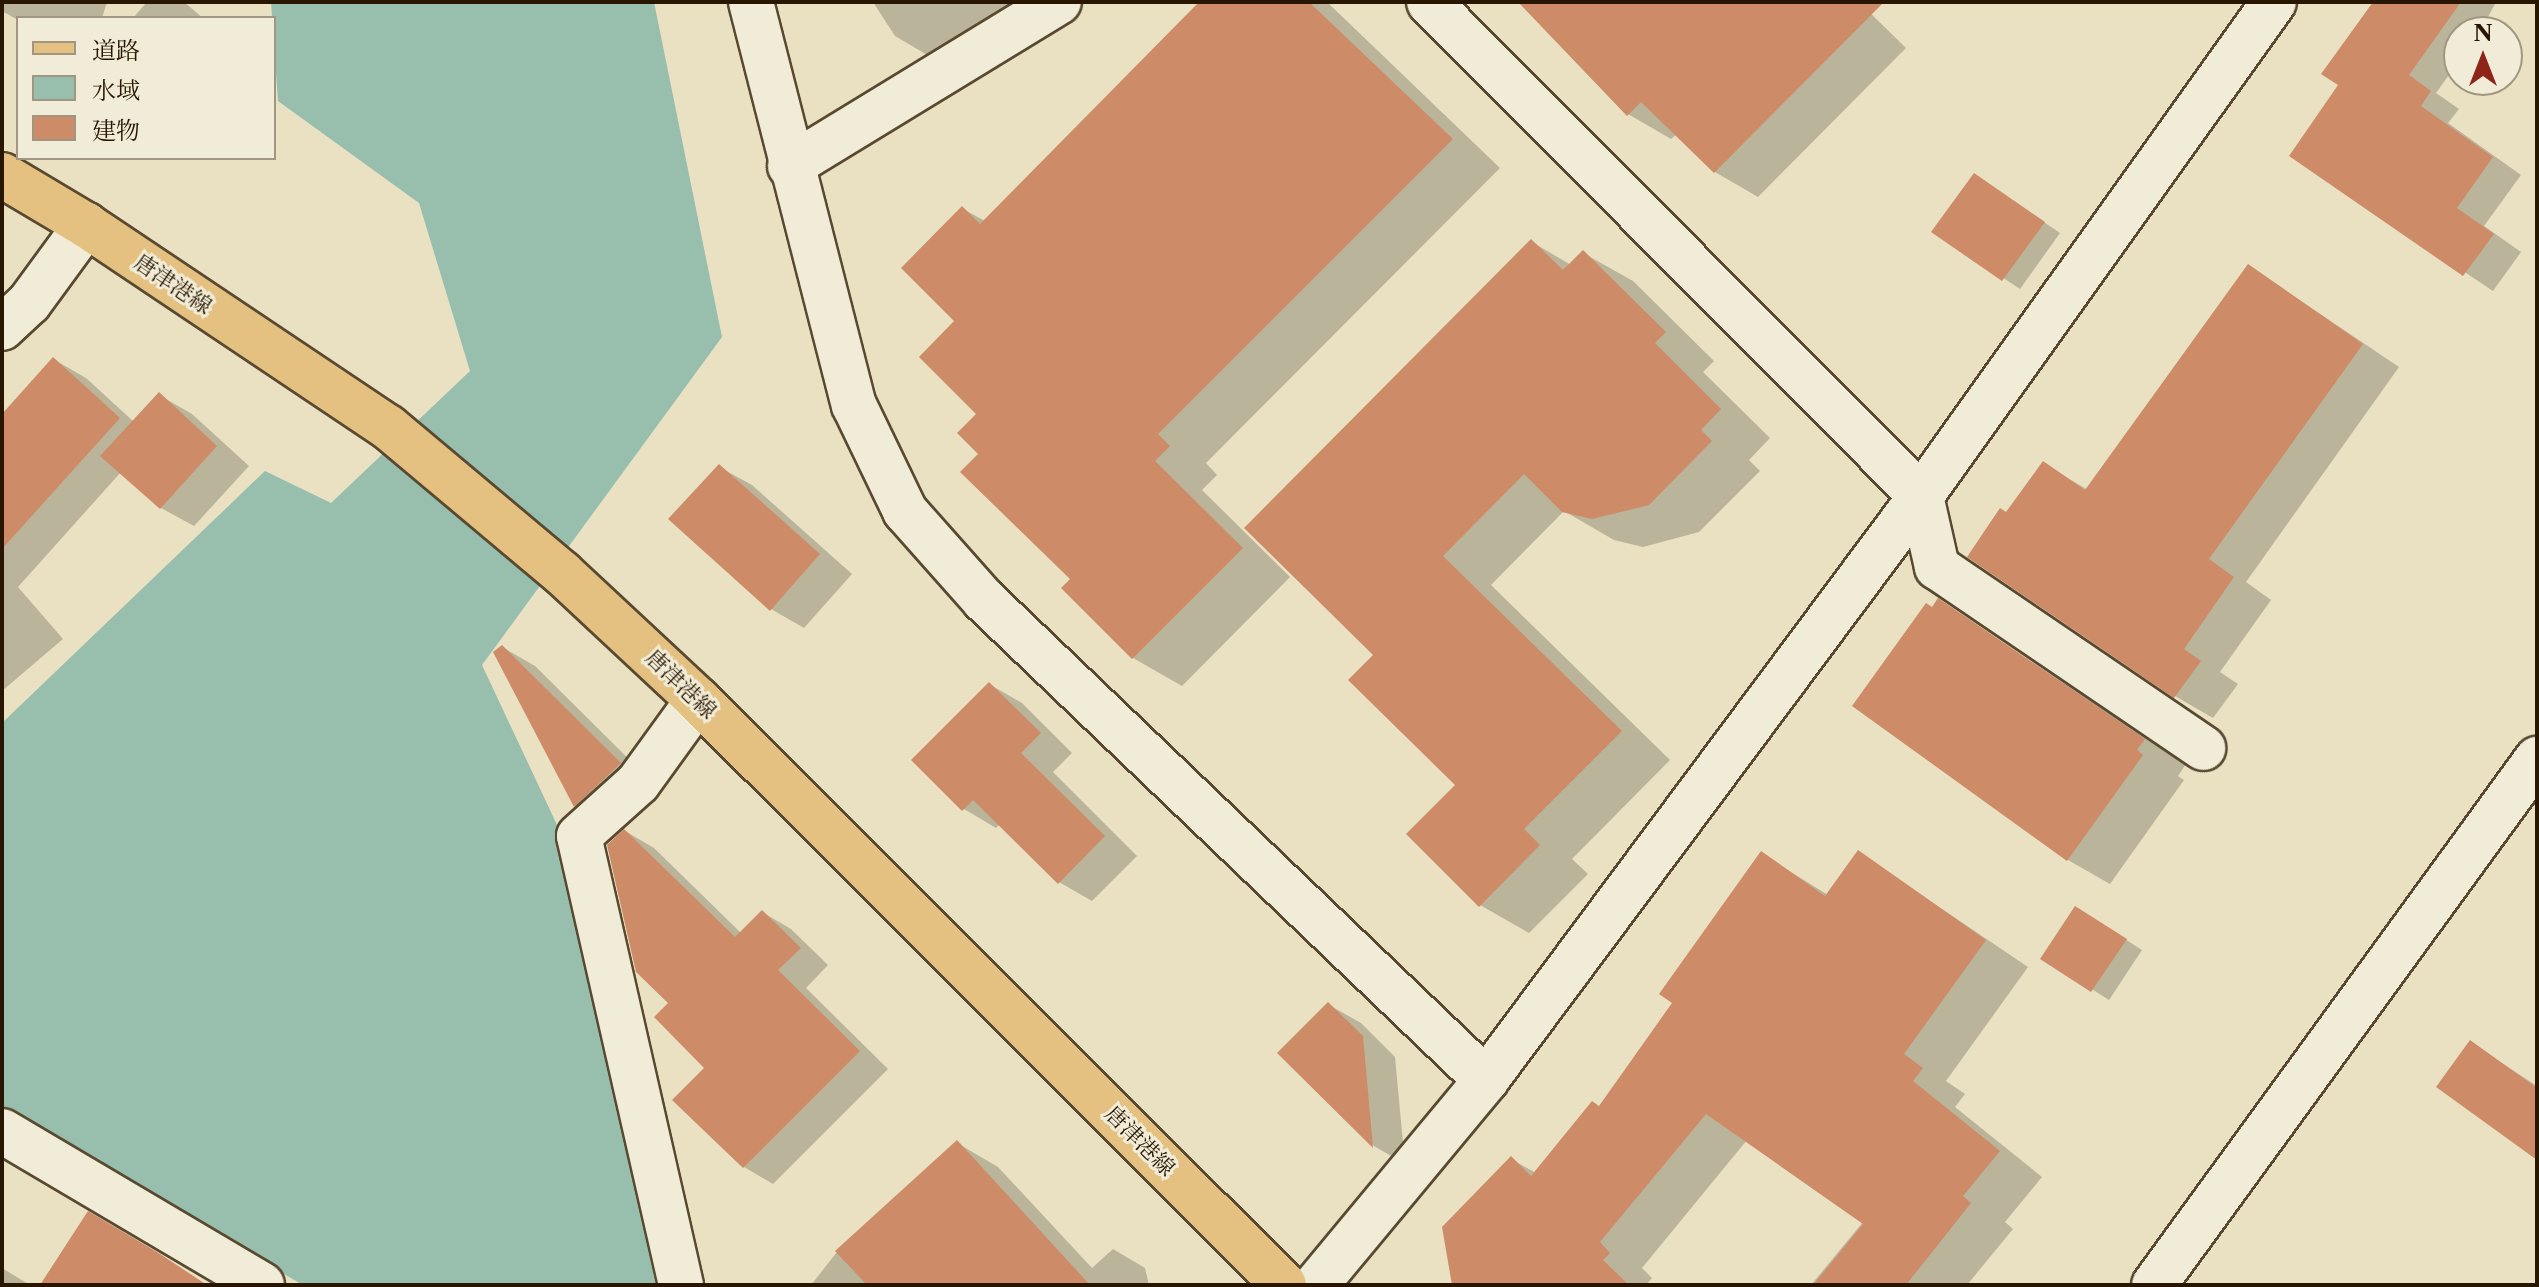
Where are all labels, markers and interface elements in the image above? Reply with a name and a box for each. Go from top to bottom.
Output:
legend [16,16,276,160]
north arrow [2443,16,2523,96]
text: N [2473,20,2493,47]
text: 道路 [92,36,140,65]
text: 水域 [92,76,140,105]
text: 建物 [92,116,140,145]
street label: 唐津港線 [129,248,217,320]
street label: 唐津港線 [640,644,722,724]
street label: 唐津港線 [1100,1101,1180,1181]

